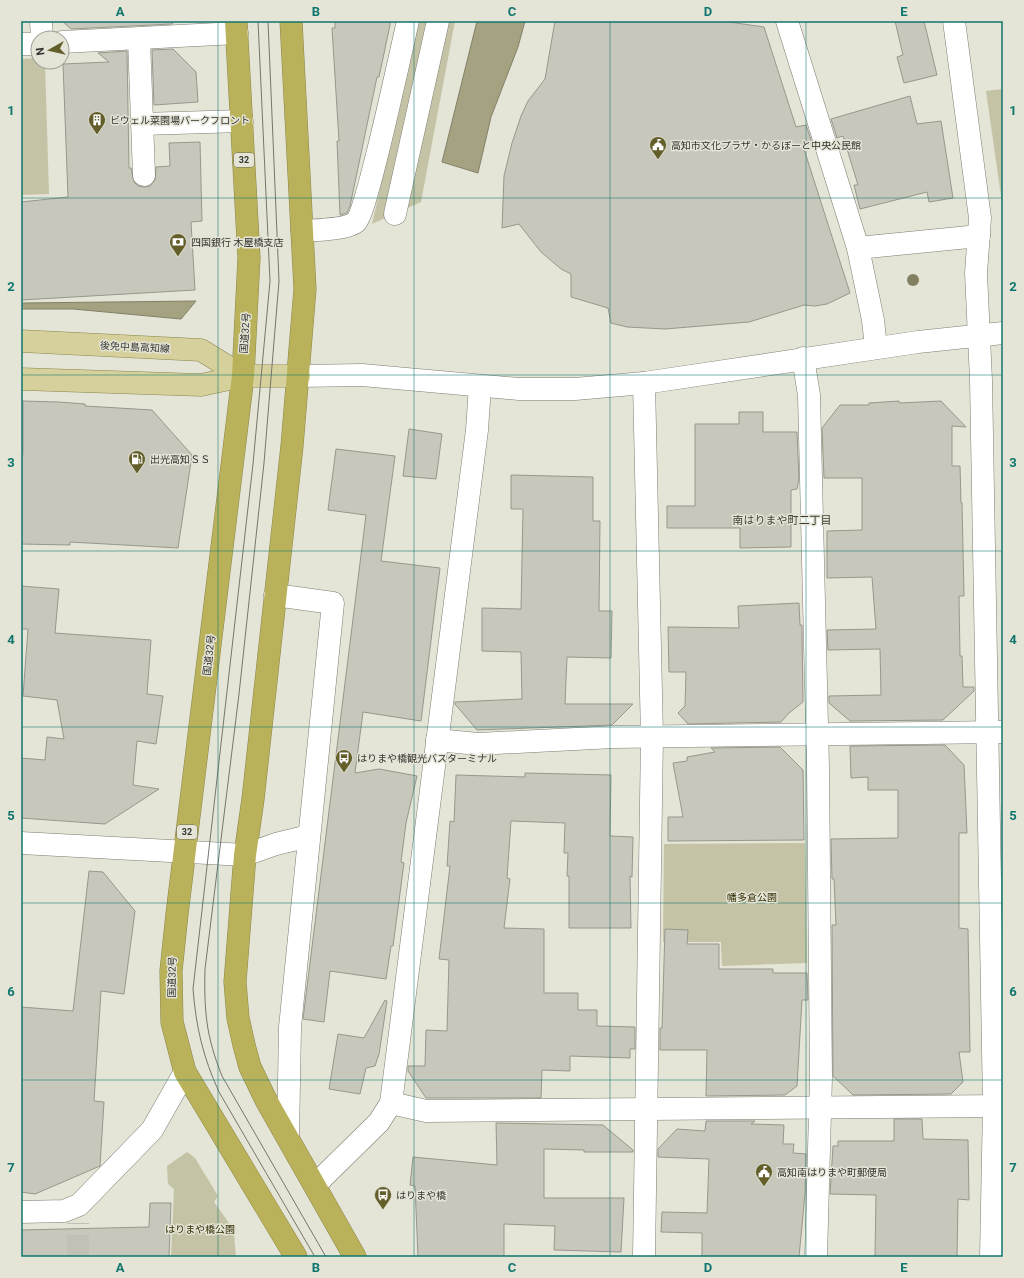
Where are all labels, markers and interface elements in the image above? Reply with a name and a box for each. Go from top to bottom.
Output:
text: A [116,4,125,19]
text: B [312,4,320,19]
text: C [508,4,517,19]
text: D [704,4,712,19]
text: E [900,4,908,19]
north arrow [30,30,70,70]
text: N [34,46,48,56]
text: 1 [7,103,15,118]
text: 1 [1009,103,1017,118]
building icon: ビウェル菜園場パークフロント [87,110,107,135]
place label: ビウェル菜園場パークフロント [110,115,250,126]
public building icon: 高知市文化プラザ・かるぽーと中央公民館 [648,135,668,160]
place label: 高知市文化プラザ・かるぽーと中央公民館 [671,140,861,151]
road number: 32 [234,153,254,167]
bank icon: 四国銀行 木屋橋支店 [168,232,188,257]
place label: 四国銀行 木屋橋支店 [191,237,283,248]
text: 2 [7,279,15,294]
text: 2 [1009,279,1017,294]
street label: 国道32号 [238,312,252,354]
street label: 後免中島高知線 [100,340,170,354]
fuel station icon: 出光高知ＳＳ [127,449,147,474]
place label: 出光高知ＳＳ [150,454,210,465]
text: 3 [7,455,15,470]
text: 3 [1009,455,1017,470]
district label: 南はりまや町二丁目 [733,514,832,527]
text: 4 [7,632,15,647]
text: 4 [1009,632,1017,647]
street label: 国道32号 [201,634,217,676]
bus stop icon: はりまや橋観光バスターミナル [334,748,354,773]
place label: はりまや橋観光バスターミナル [357,753,497,764]
text: 5 [7,808,15,823]
text: 5 [1009,808,1017,823]
road number: 32 [177,825,197,839]
park label: 幡多倉公園 [727,892,777,903]
street label: 国道32号 [166,956,178,998]
text: 6 [7,984,15,999]
text: 6 [1009,984,1017,999]
text: 7 [7,1160,15,1175]
text: 7 [1009,1160,1017,1175]
public building icon: 高知南はりまや町郵便局 [754,1162,774,1187]
place label: 高知南はりまや町郵便局 [777,1167,887,1178]
bus stop icon: はりまや橋 [373,1185,393,1210]
place label: はりまや橋 [396,1190,446,1201]
park label: はりまや橋公園 [165,1224,235,1235]
text: A [116,1260,125,1275]
text: B [312,1260,320,1275]
text: C [508,1260,517,1275]
text: D [704,1260,712,1275]
text: E [900,1260,908,1275]

